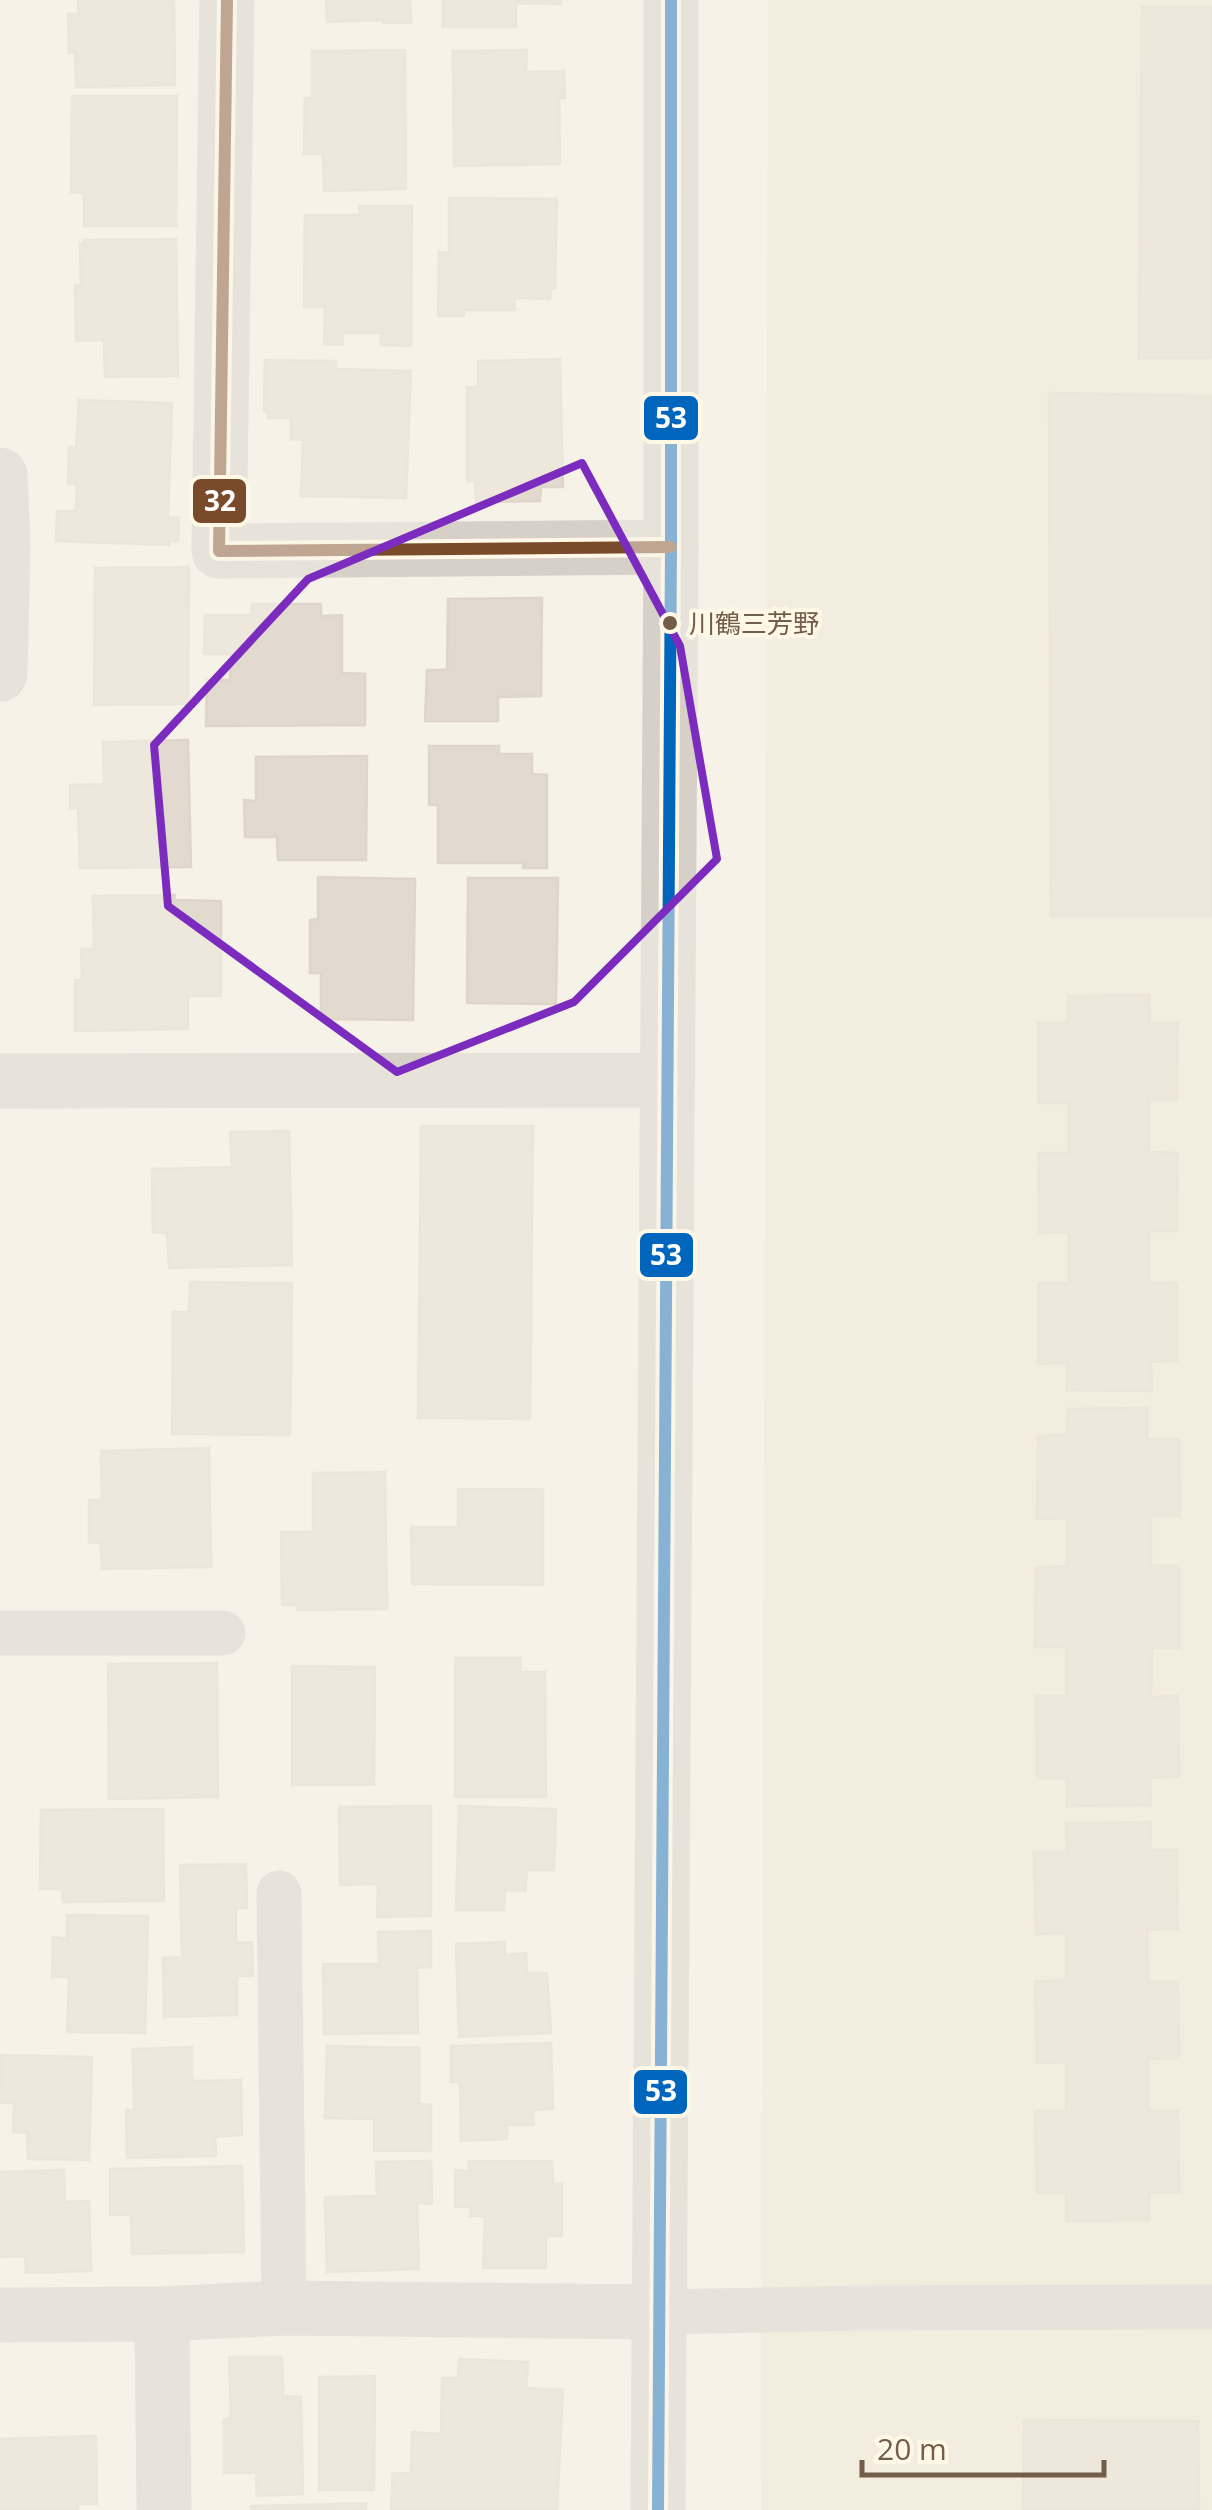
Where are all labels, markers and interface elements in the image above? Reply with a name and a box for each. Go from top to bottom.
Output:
line badge: 53 [642,394,700,442]
text: 53 [655,398,687,436]
line badge: 32 [191,477,248,525]
text: 32 [204,481,236,519]
place label: 川鶴三芳野 [689,605,819,641]
marker: 川鶴三芳野 [660,613,680,633]
line badge: 53 [638,1231,695,1279]
text: 53 [650,1235,682,1273]
line badge: 53 [632,2068,689,2116]
text: 53 [645,2071,677,2109]
scale bar [862,2415,1104,2477]
text: 20 m [877,2428,947,2469]

